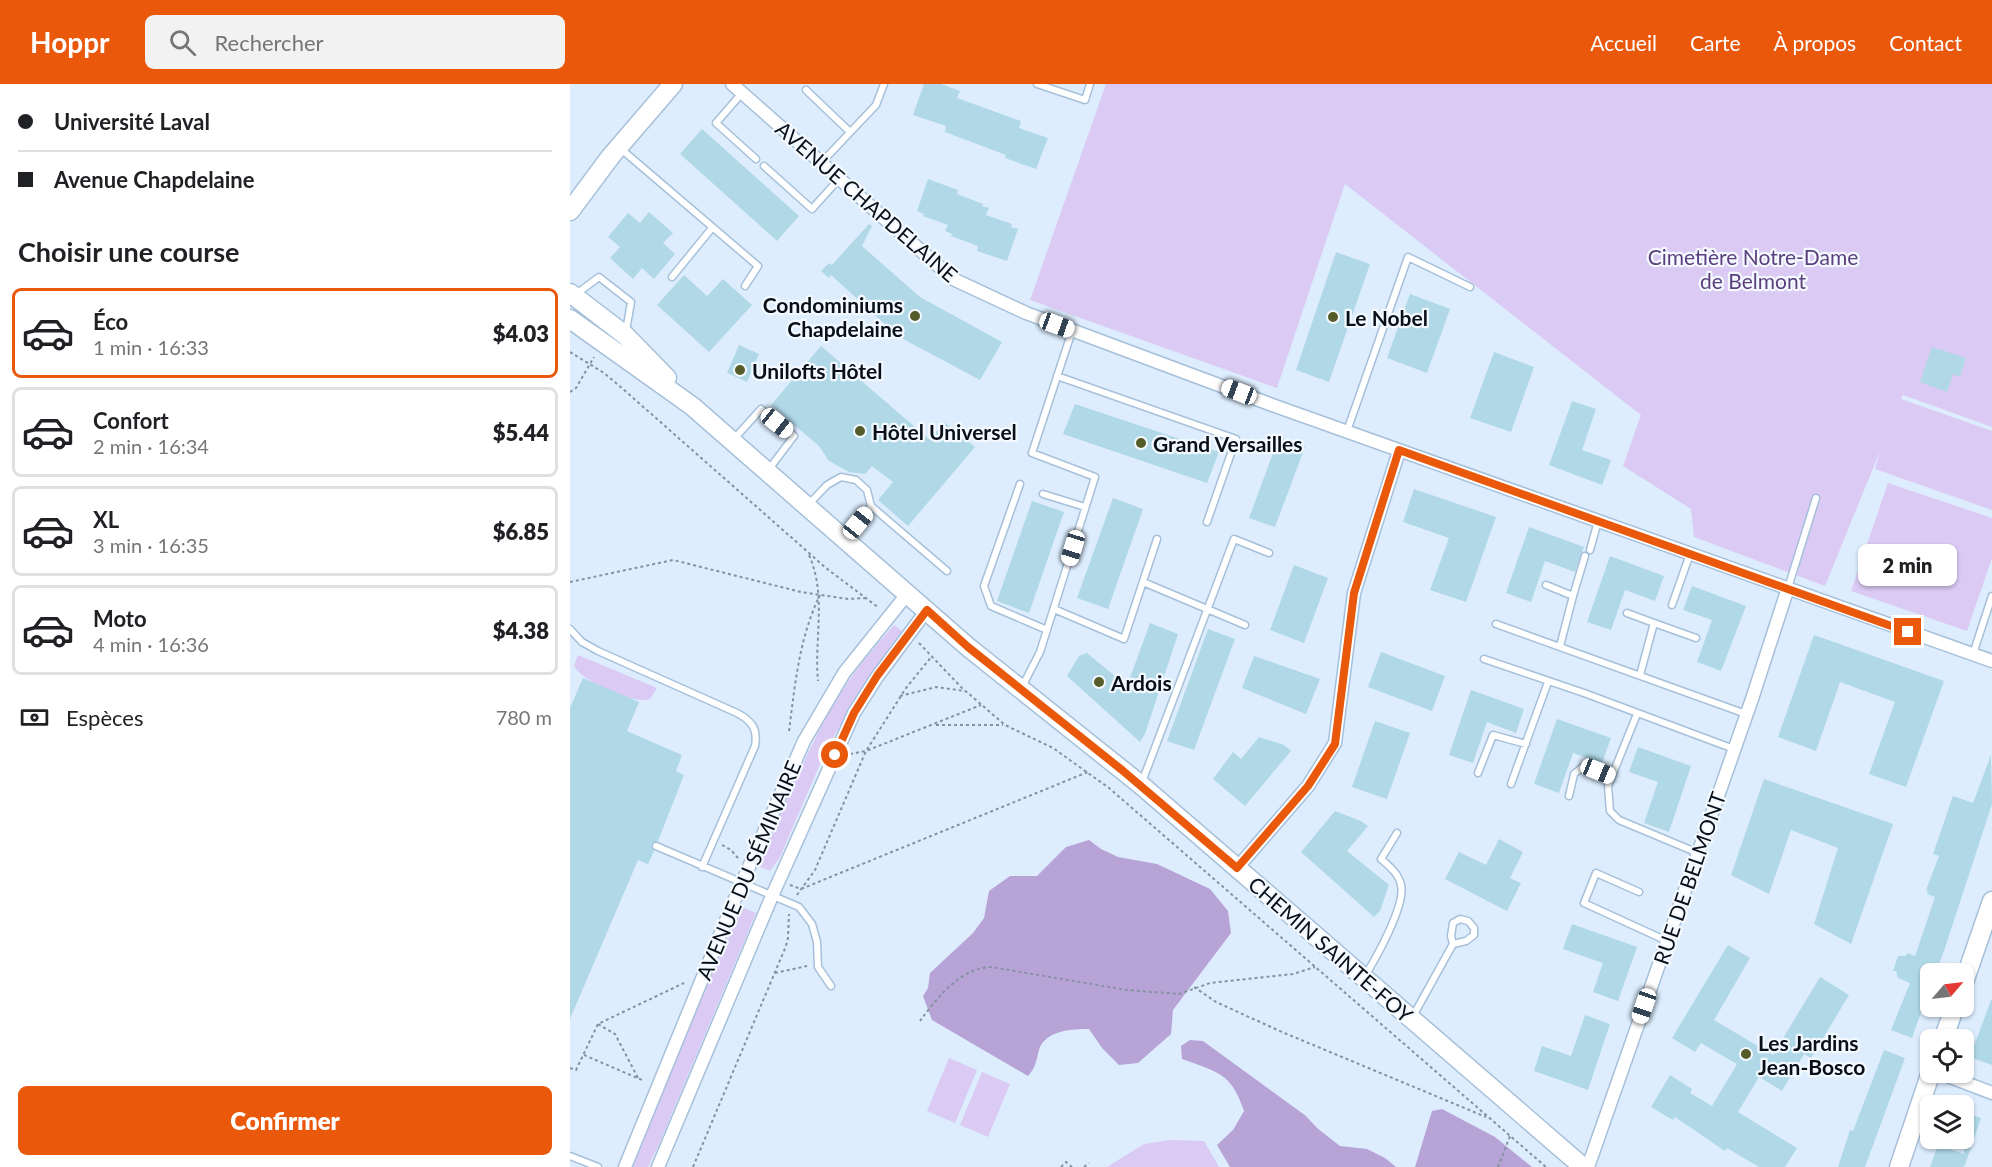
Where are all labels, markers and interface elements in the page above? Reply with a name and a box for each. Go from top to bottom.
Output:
search box [145,15,565,69]
text: Hoppr [30,25,109,59]
icon: search [166,26,199,59]
text: Rechercher [214,29,324,56]
text: Accueil [1590,30,1657,55]
text: Carte [1690,30,1741,55]
text: À propos [1774,30,1856,55]
text: Contact [1889,30,1962,55]
text: Université Laval [54,108,210,135]
street label: AVENUE CHAPDELAINE [771,115,963,287]
text: Avenue Chapdelaine [54,166,255,193]
text: Choisir une course [18,235,240,268]
park label: Cimetière Notre-Dame de Belmont [1648,244,1858,293]
place label: Condominiums Chapdelaine [763,292,903,341]
place label: Le Nobel [1345,305,1428,330]
icon: car [21,306,75,360]
text: Éco [93,308,128,335]
marker: Condominiums Chapdelaine [908,309,922,323]
car [1037,310,1077,340]
marker: Le Nobel [1326,310,1340,324]
text: $4.03 [493,320,549,347]
text: 1 min · 16:33 [93,335,209,359]
place label: Unilofts Hôtel [752,358,883,383]
marker: Unilofts Hôtel [733,363,747,377]
car [1219,377,1259,407]
icon: car [21,405,75,459]
car [757,405,797,441]
text: Confort [93,407,169,434]
text: $5.44 [493,419,549,446]
place label: Hôtel Universel [872,419,1017,444]
marker: Hôtel Universel [853,424,867,438]
place label: Grand Versailles [1153,431,1303,456]
text: 2 min · 16:34 [93,434,209,458]
marker: Grand Versailles [1134,436,1148,450]
car [840,503,876,543]
icon: car [21,504,75,558]
text: XL [93,506,119,533]
text: $6.85 [493,518,549,545]
car [1059,528,1087,568]
text: 3 min · 16:35 [93,533,209,557]
callout: 2 min [1858,545,1958,587]
text: 2 min [1883,553,1932,577]
icon: car [21,603,75,657]
text: Moto [93,605,147,632]
text: $4.38 [493,617,549,644]
route end [1894,618,1921,645]
text: 4 min · 16:36 [93,632,209,656]
place label: Ardois [1110,670,1172,695]
marker: Ardois [1092,675,1106,689]
icon: cash [18,701,51,734]
text: Espèces [66,704,143,731]
text: 780 m [496,705,552,729]
route start [821,741,848,768]
car [1578,756,1618,786]
street label: AVENUE DU SÉMINAIRE [690,757,806,983]
street label: RUE DE BELMONT [1648,788,1730,968]
street label: CHEMIN SAINTE-FOY [1244,871,1419,1028]
north arrow [1920,963,1974,1017]
map controls [1920,963,1974,1149]
car [1630,986,1658,1026]
button: locate [1920,1029,1974,1083]
place label: Les Jardins Jean-Bosco [1758,1030,1865,1079]
marker: Les Jardins Jean-Bosco [1739,1047,1753,1061]
button: Confirmer [18,1086,552,1155]
button: layers [1920,1095,1974,1149]

